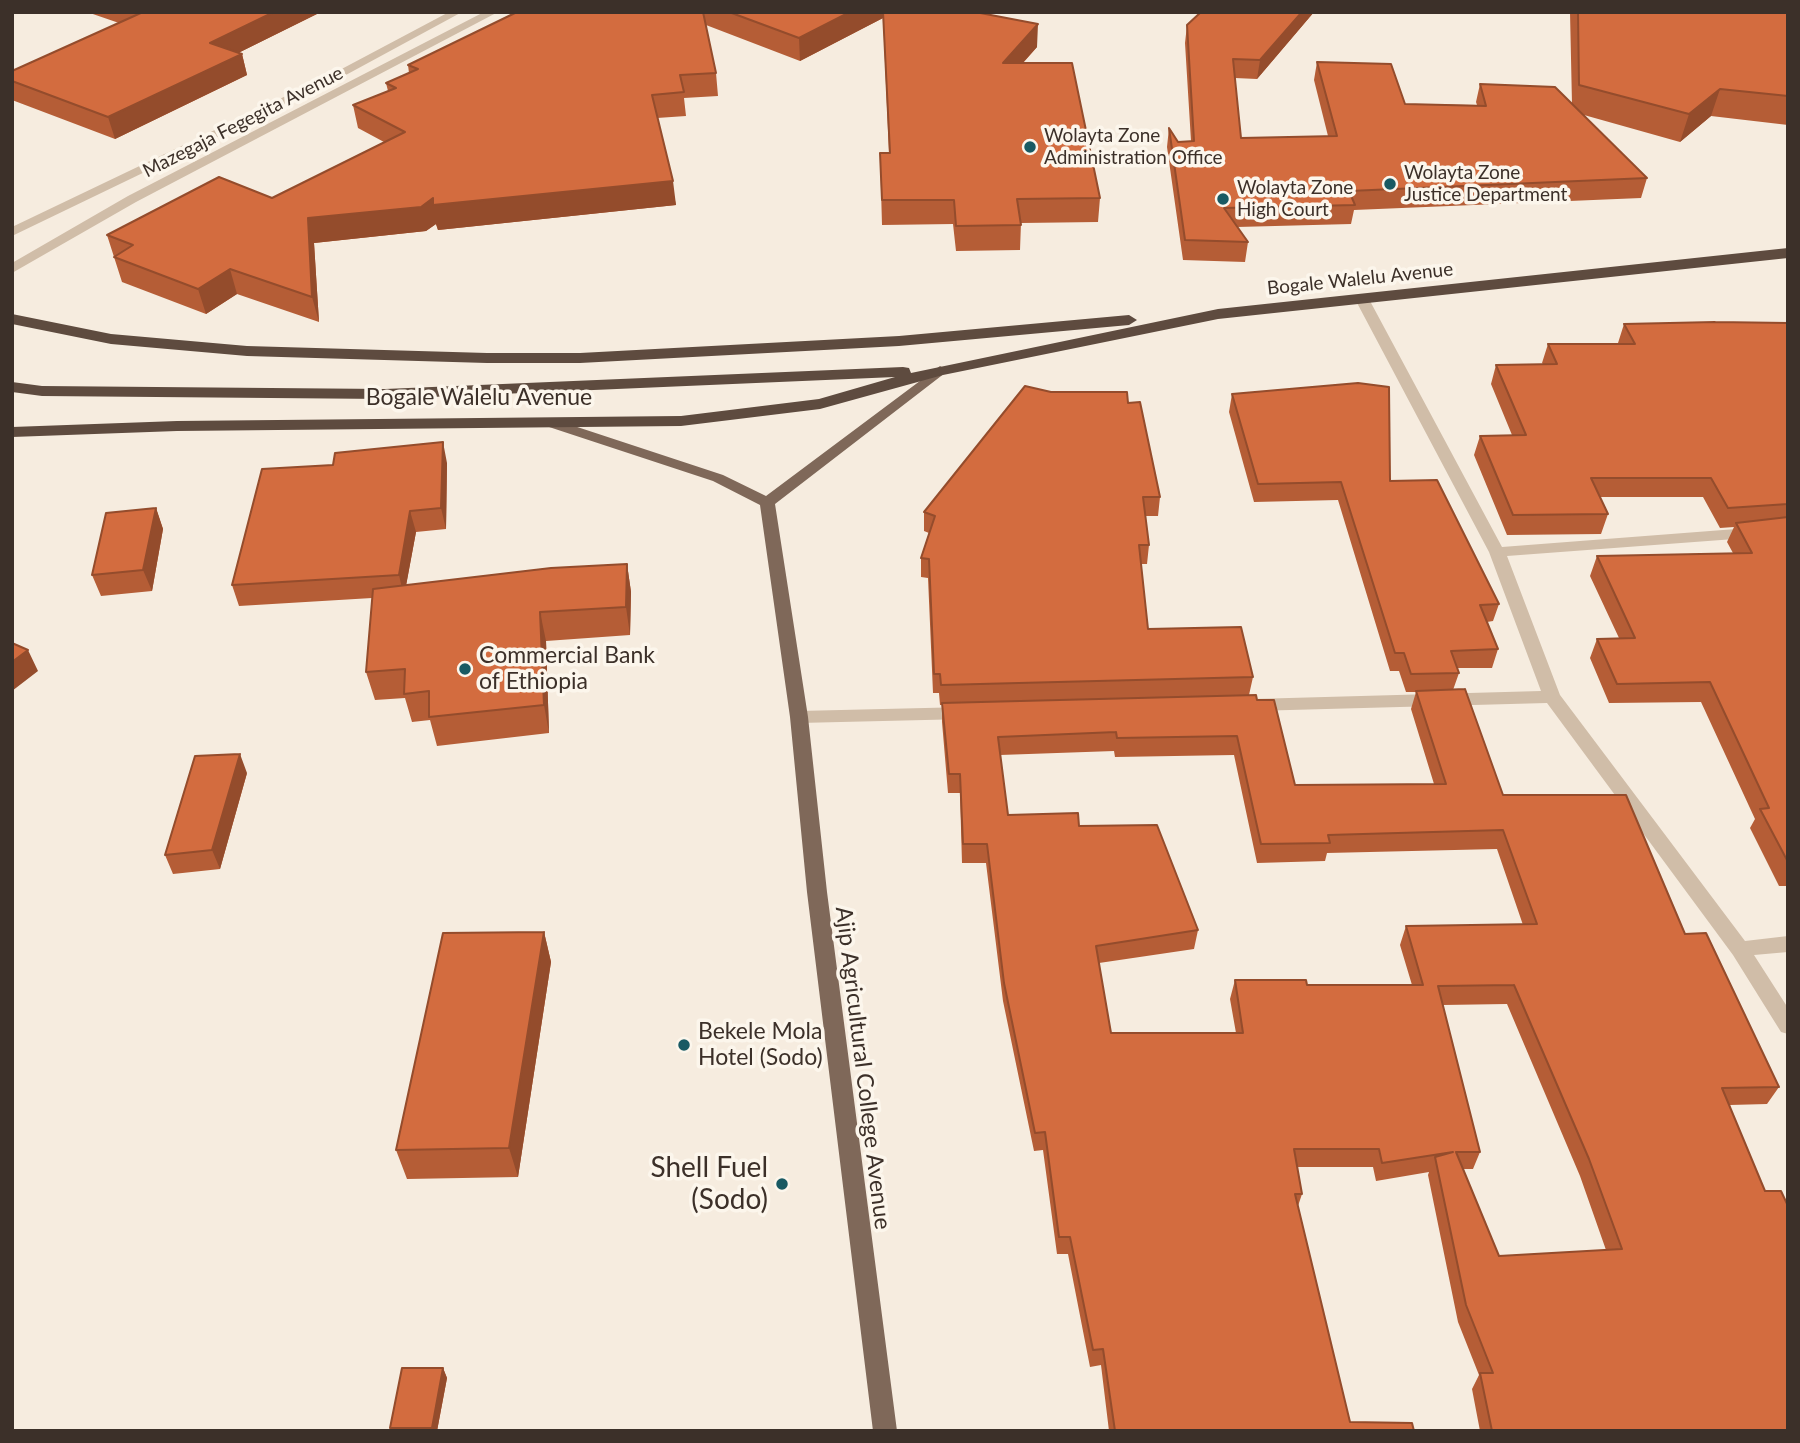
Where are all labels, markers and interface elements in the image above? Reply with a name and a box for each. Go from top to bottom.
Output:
street label: Mazegaja Fegegita Avenue [139,62,347,182]
place label: Wolayta Zone Administration Office [1044,125,1223,169]
marker: Wolayta Zone Administration Office [1022,139,1038,155]
place label: Wolayta Zone Justice Department [1404,162,1567,206]
marker: Wolayta Zone Justice Department [1382,176,1398,192]
place label: Wolayta Zone High Court [1237,177,1353,221]
marker: Wolayta Zone High Court [1215,191,1231,207]
street label: Bogale Walelu Avenue [1266,258,1454,300]
street label: Bogale Walelu Avenue [366,384,592,412]
place label: Commercial Bank of Ethiopia [479,642,655,696]
marker: Commercial Bank of Ethiopia [457,661,473,677]
street label: Ajip Agricultural College Avenue [829,905,897,1231]
place label: Bekele Mola Hotel (Sodo) [698,1018,823,1072]
marker: Bekele Mola Hotel (Sodo) [676,1037,692,1053]
place label: Shell Fuel (Sodo) [650,1151,768,1217]
marker: Shell Fuel (Sodo) [774,1176,790,1192]

